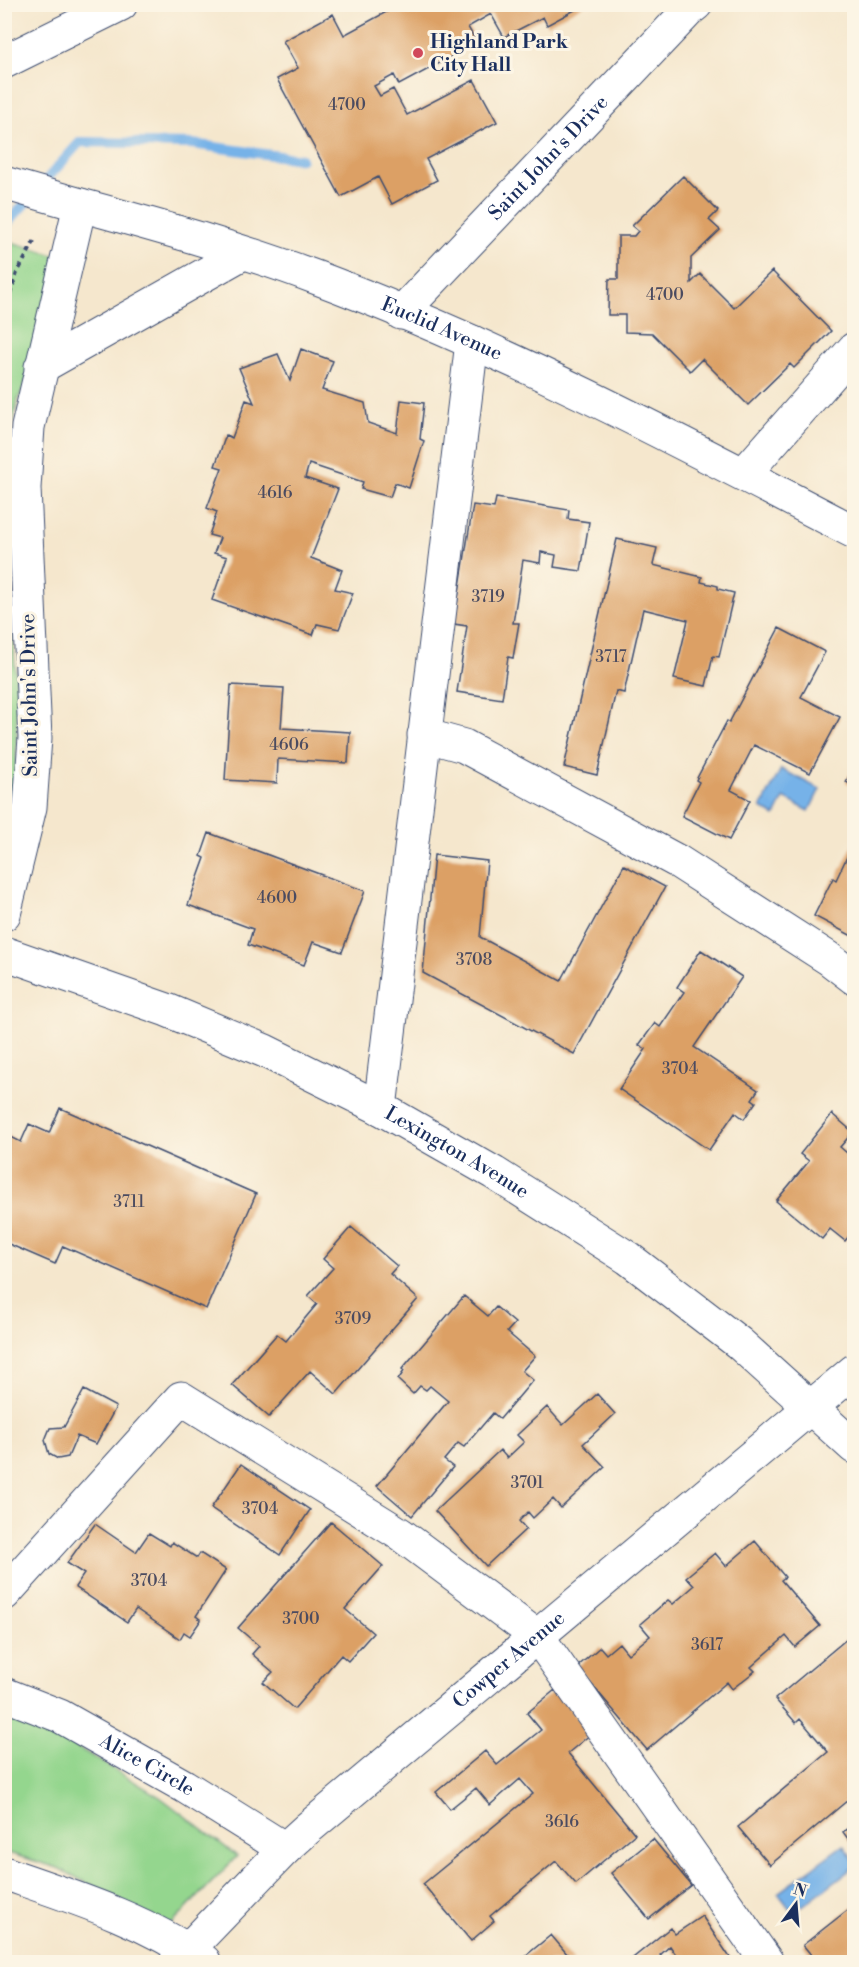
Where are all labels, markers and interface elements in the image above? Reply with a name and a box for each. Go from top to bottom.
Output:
place label: Highland Park City Hall [430,30,569,78]
marker: Highland Park City Hall [411,46,425,60]
street label: Saint John's Drive [483,90,614,226]
house number: 4700 [328,95,366,115]
house number: 4700 [646,285,684,305]
street label: Euclid Avenue [378,292,506,366]
house number: 4616 [258,483,293,503]
house number: 3719 [471,587,505,607]
street label: Saint John's Drive [16,613,44,777]
house number: 3717 [595,647,627,667]
house number: 4606 [269,735,309,755]
house number: 4600 [257,888,297,908]
house number: 3708 [456,950,492,970]
house number: 3704 [662,1059,699,1079]
street label: Lexington Avenue [380,1101,533,1204]
house number: 3711 [113,1192,145,1212]
house number: 3709 [335,1309,372,1329]
house number: 3701 [510,1473,544,1493]
house number: 3704 [242,1499,279,1519]
house number: 3704 [131,1571,168,1591]
street label: Cowper Avenue [448,1606,570,1714]
house number: 3700 [282,1609,320,1629]
house number: 3617 [691,1635,723,1655]
street label: Alice Circle [94,1728,199,1802]
house number: 3616 [545,1812,579,1832]
north arrow [766,1874,826,1934]
text: N [791,1879,809,1902]

